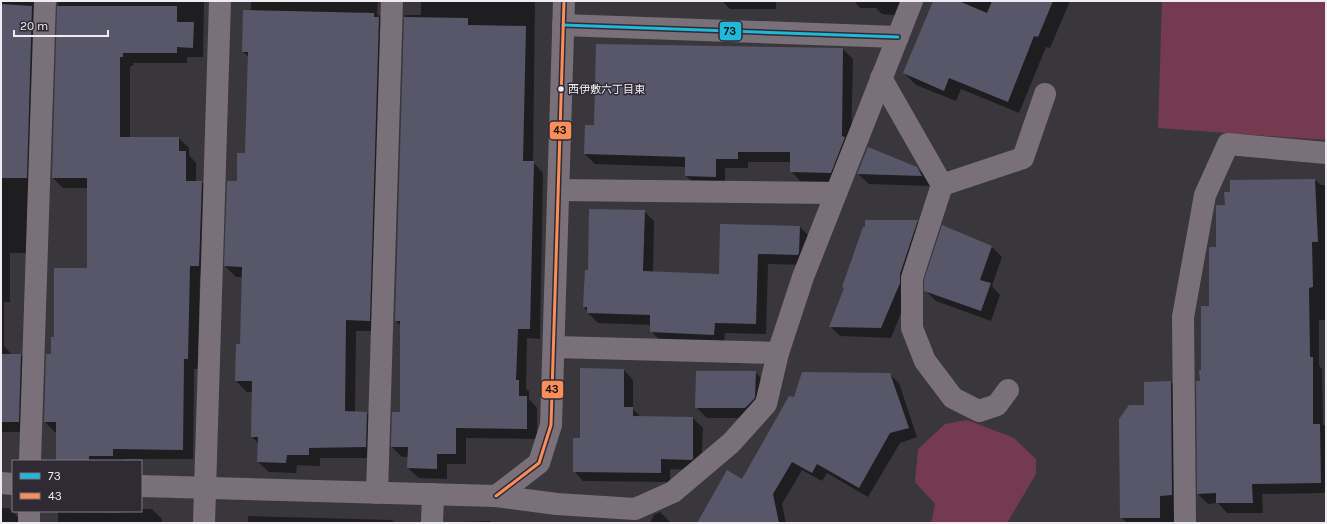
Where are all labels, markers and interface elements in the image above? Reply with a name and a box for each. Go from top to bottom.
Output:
scale bar [14,12,108,38]
text: 20 m [20,19,48,33]
line badge: 73 [719,21,742,41]
text: 73 [724,25,736,38]
place label: 西伊敷六丁目東 [568,83,645,96]
marker: 西伊敷六丁目東 [556,84,566,94]
line badge: 43 [549,121,572,140]
text: 43 [553,124,567,137]
line badge: 43 [541,380,564,399]
text: 43 [545,383,559,396]
legend [12,460,142,512]
text: 73 [48,469,61,483]
text: 43 [48,489,62,503]

